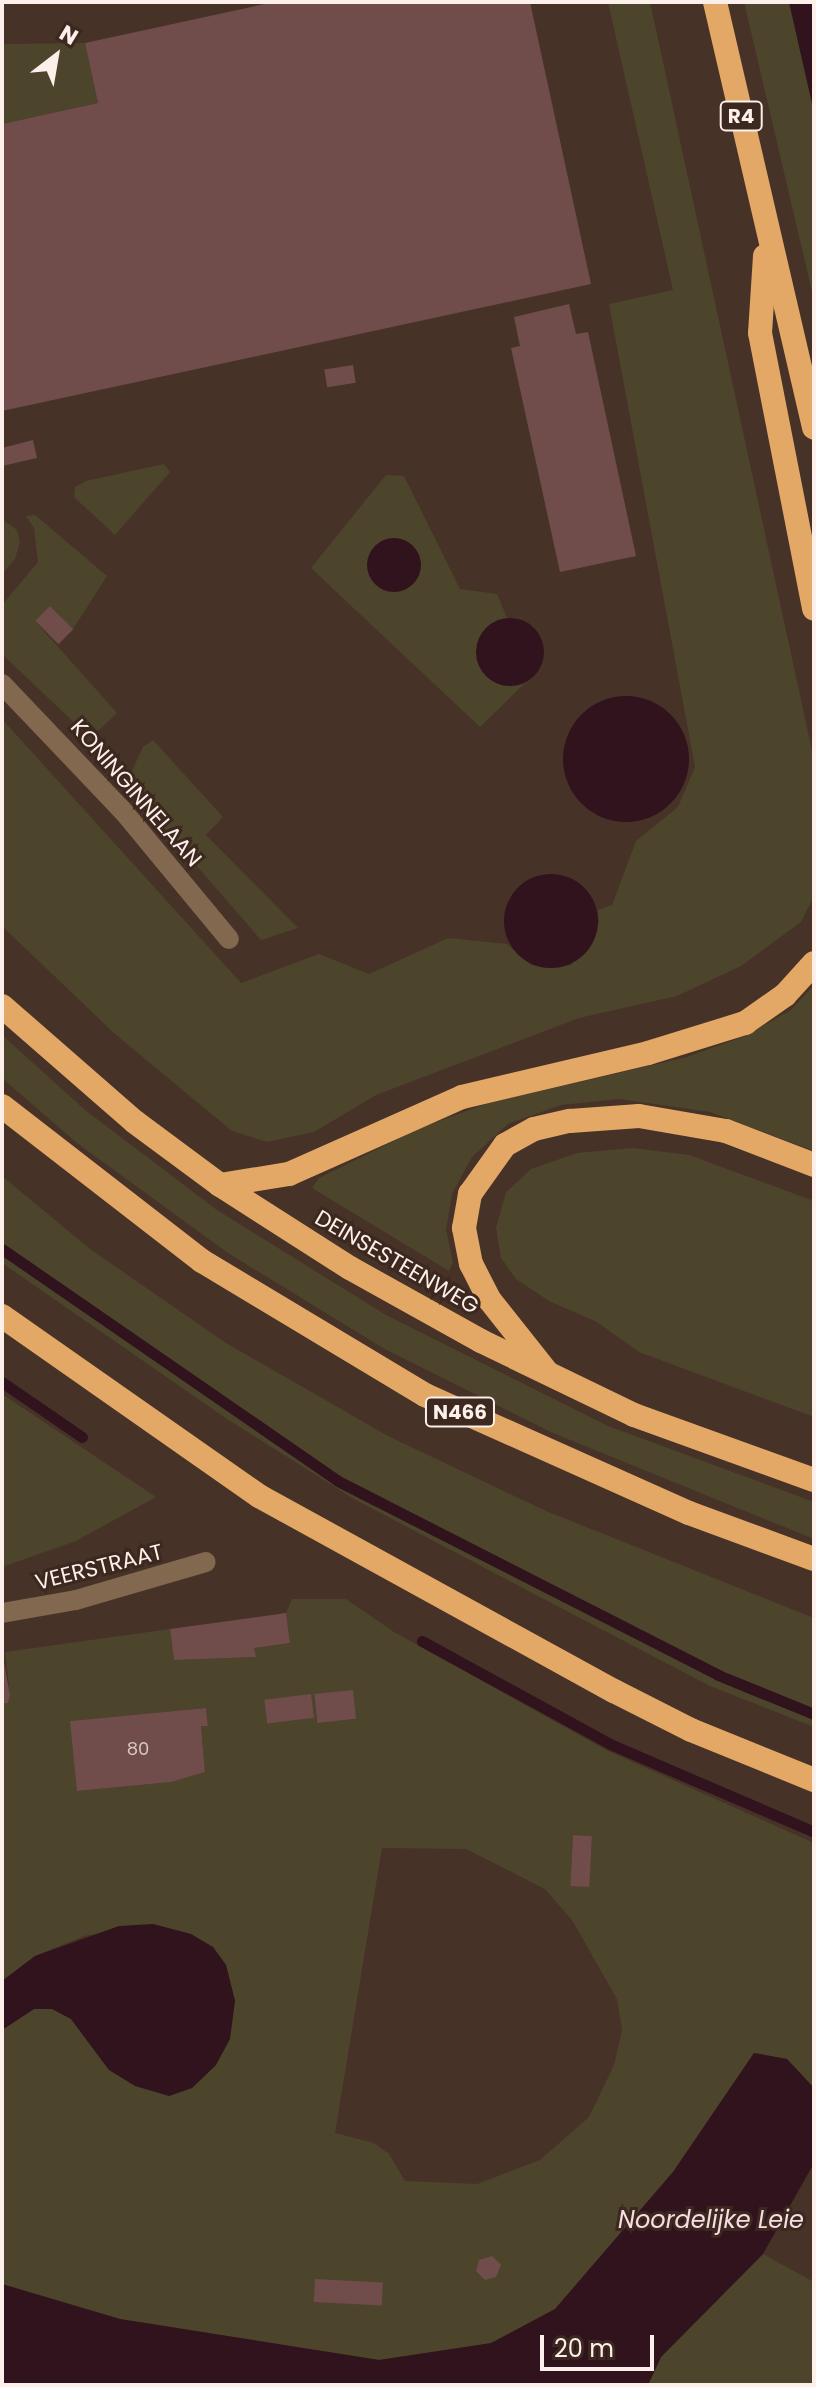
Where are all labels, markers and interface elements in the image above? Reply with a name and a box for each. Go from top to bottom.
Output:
north arrow [16,16,96,96]
text: N [54,17,84,53]
road number: R4 [719,100,763,132]
street label: KONINGINNELAAN [65,714,207,872]
street label: DEINSESTEENWEG [310,1204,484,1320]
road number: N466 [424,1396,496,1428]
street label: VEERSTRAAT [32,1538,166,1596]
house number: 80 [127,1738,149,1760]
water label: Noordelijke Leie [618,2206,804,2234]
scale bar [544,2319,658,2369]
text: 20 m [554,2332,614,2365]

